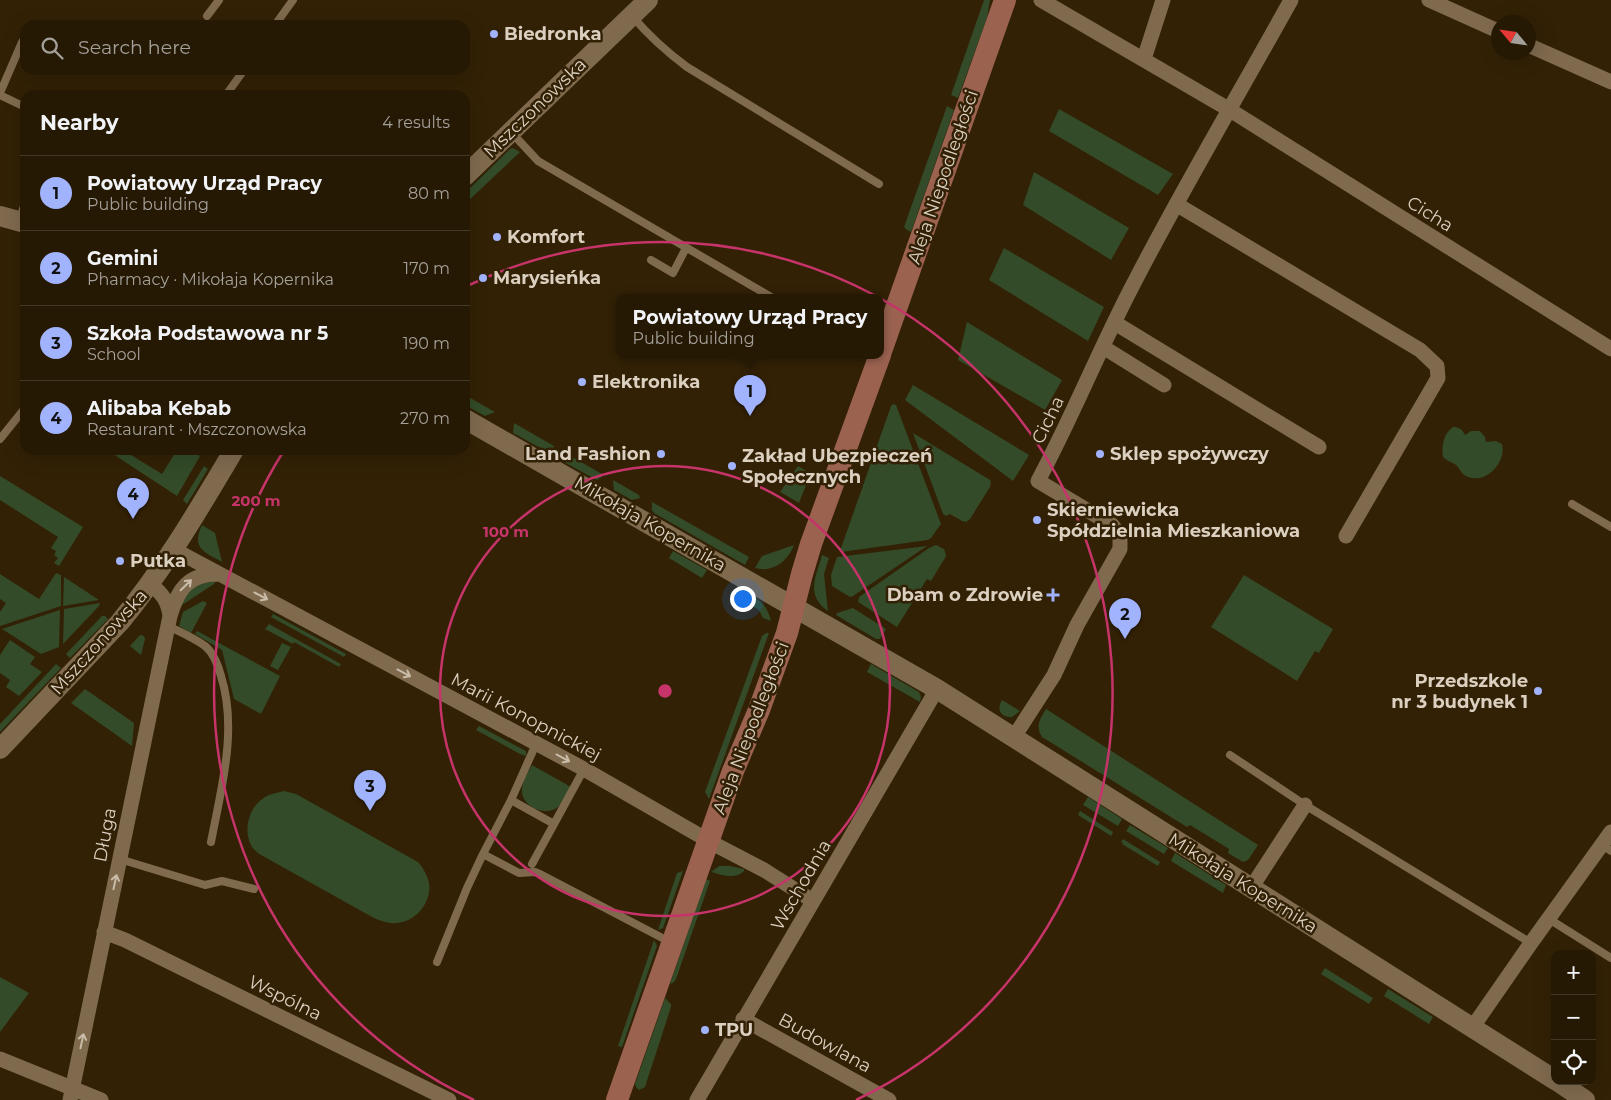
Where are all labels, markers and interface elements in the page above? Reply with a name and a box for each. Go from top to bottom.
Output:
north arrow [1491,15,1536,60]
search box [20,20,470,75]
place label: Biedronka [504,23,602,45]
marker: Biedronka [488,28,500,40]
icon: search [38,34,66,62]
text: Search here [78,36,191,59]
street label: Mszczonowska [479,53,591,163]
street label: Aleja Niepodległości [903,87,983,267]
text: Nearby [40,110,119,135]
text: 4 results [382,113,450,132]
text: Powiatowy Urząd Pracy [87,172,322,195]
text: 1 [53,184,59,203]
text: 80 m [408,184,450,203]
street label: Cicha [1403,191,1457,237]
text: Public building [87,195,209,214]
place label: Komfort [507,226,585,248]
marker: Komfort [491,231,503,243]
text: Gemini [87,247,158,270]
text: 2 [51,259,61,278]
text: 170 m [403,259,450,278]
place label: Marysieńka [493,267,601,289]
text: Pharmacy · Mikołaja Kopernika [87,270,334,289]
marker: Marysieńka [477,272,489,284]
popup [616,294,884,359]
text: Powiatowy Urząd Pracy [633,306,867,329]
text: Szkoła Podstawowa nr 5 [87,322,328,345]
text: Public building [633,329,755,348]
text: 3 [51,334,61,353]
text: 190 m [403,334,450,353]
text: School [87,345,141,364]
place label: Elektronika [592,371,700,393]
pin: 1 [734,375,766,416]
marker: Elektronika [576,376,588,388]
street label: Cicha [1027,393,1069,447]
text: Alibaba Kebab [87,397,231,420]
text: 4 [50,409,62,428]
text: 270 m [400,409,450,428]
text: Restaurant · Mszczonowska [87,420,307,439]
place label: Land Fashion [525,443,651,465]
place label: Sklep spożywczy [1110,443,1269,465]
place label: Zakład Ubezpieczeń Społecznych [742,445,932,488]
marker: Land Fashion [655,448,667,460]
marker: Sklep spożywczy [1094,448,1106,460]
marker: Zakład Ubezpieczeń Społecznych [726,460,738,472]
street label: Mikołaja Kopernika [570,472,730,576]
pin: 4 [117,478,149,519]
text: 200 m [231,491,281,510]
place label: Skierniewicka Spółdzielnia Mieszkaniowa [1047,499,1300,542]
marker: Skierniewicka Spółdzielnia Mieszkaniowa [1031,514,1043,526]
text: 100 m [483,522,529,541]
place label: Putka [130,550,186,572]
marker: Putka [114,555,126,567]
one-way arrow [180,579,192,591]
place label: Dbam o Zdrowie [887,584,1043,606]
street label: Mszczonowska [46,585,152,699]
your location [730,586,756,612]
marker: Dbam o Zdrowie [1047,589,1059,601]
one-way arrow [253,592,268,602]
pin: 2 [1109,598,1141,639]
street label: Aleja Niepodległości [708,639,794,817]
street label: Marii Konopnickiej [447,668,605,766]
one-way arrow [396,669,411,678]
place label: Przedszkole nr 3 budynek 1 [1391,670,1528,713]
centre of rings [656,682,674,700]
marker: Przedszkole nr 3 budynek 1 [1532,685,1544,697]
one-way arrow [555,754,570,763]
pin: 3 [354,770,386,811]
street label: Długa [89,806,121,864]
street label: Mikołaja Kopernika [1164,828,1322,938]
street label: Wschodnia [766,836,836,934]
one-way arrow [111,874,120,890]
map controls [1551,950,1596,1085]
button: + [1551,950,1596,995]
street label: Wspólna [245,971,325,1025]
button: − [1551,995,1596,1040]
street label: Budowlana [775,1008,875,1078]
place label: TPU [715,1019,753,1041]
marker: TPU [699,1024,711,1036]
one-way arrow [78,1033,87,1049]
button: locate [1551,1040,1596,1085]

